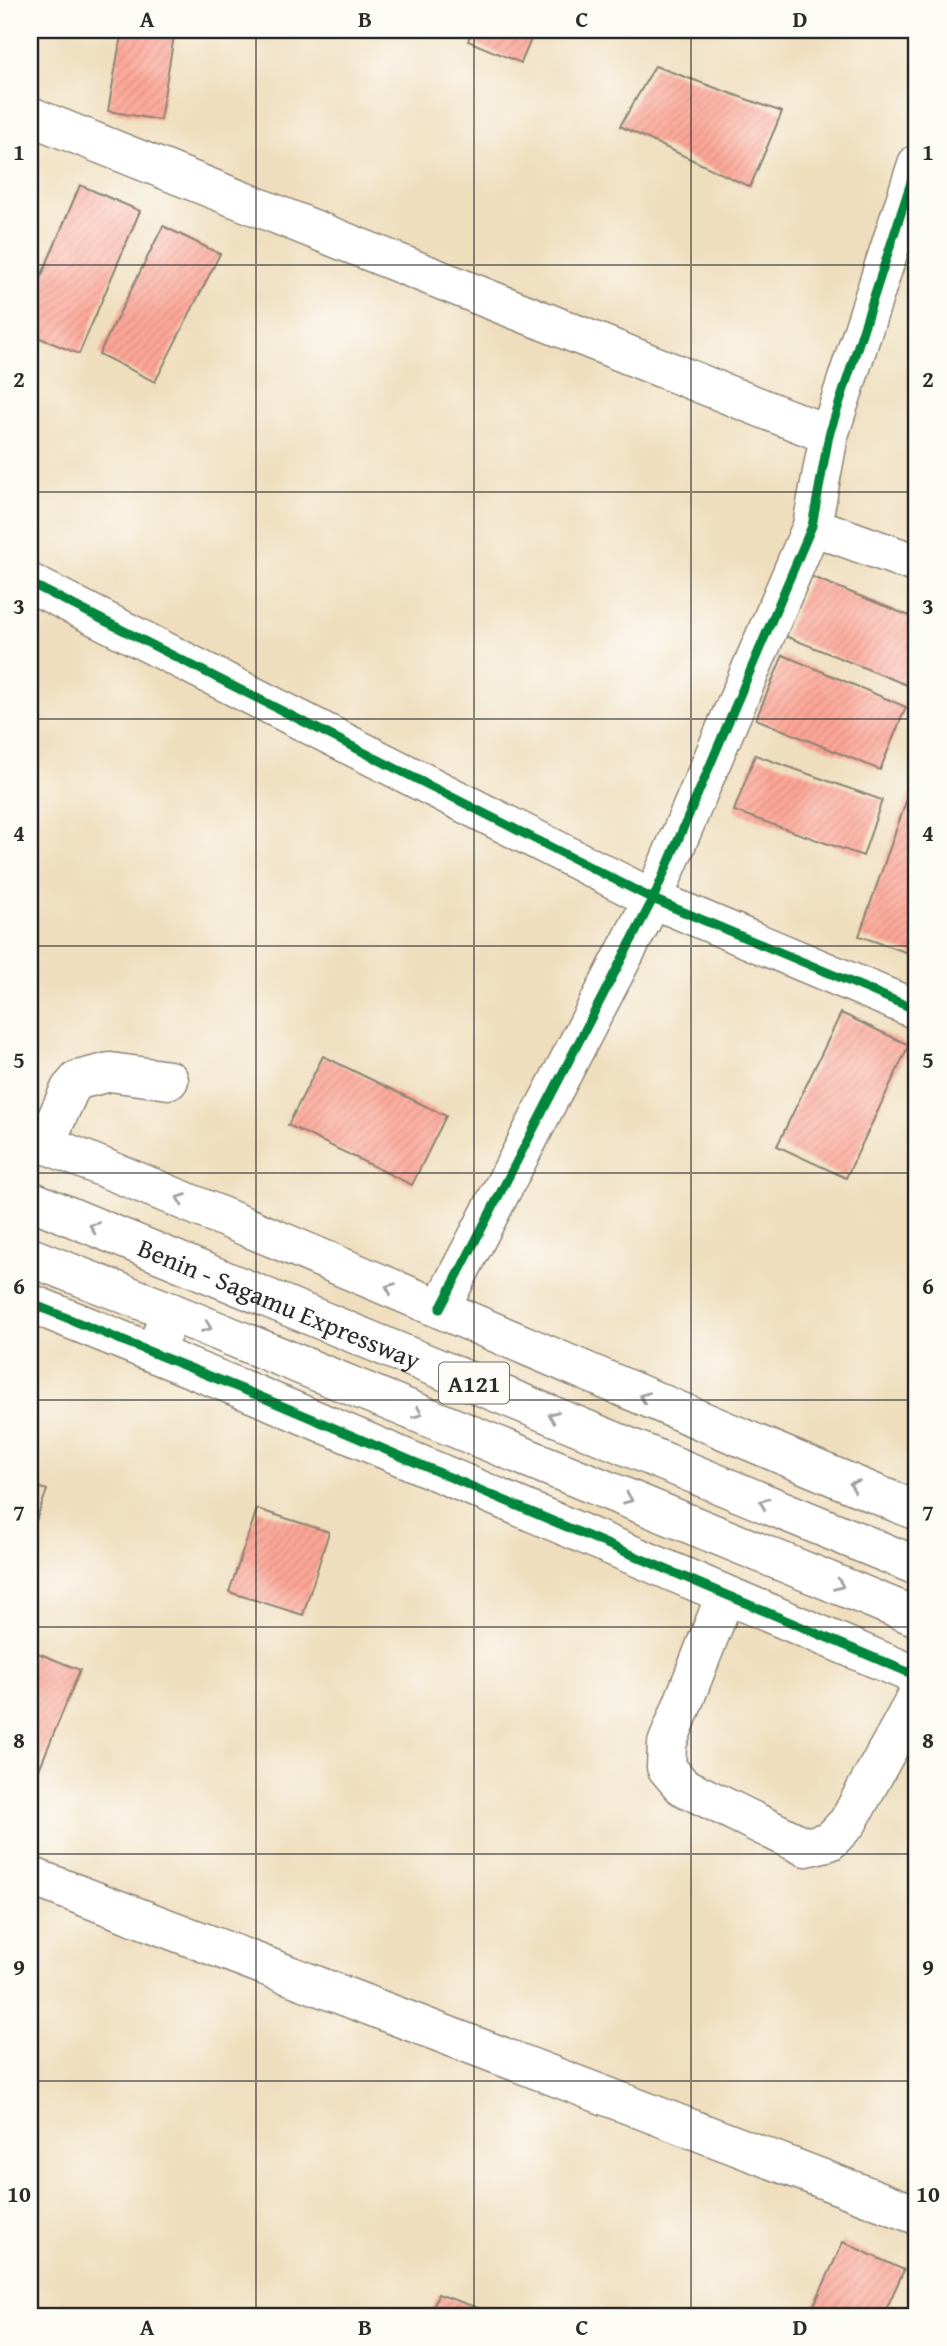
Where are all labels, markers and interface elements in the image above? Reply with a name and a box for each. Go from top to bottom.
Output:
text: A [140,2,155,35]
text: B [358,2,372,35]
text: C [575,2,589,35]
text: D [793,2,808,35]
text: 1 [13,135,25,168]
text: 1 [922,135,934,168]
text: 2 [13,362,25,395]
text: 2 [922,362,934,395]
text: 3 [13,589,25,622]
text: 3 [922,589,934,622]
text: 4 [13,816,25,849]
text: 4 [922,816,934,849]
text: 5 [13,1043,25,1076]
text: 5 [922,1043,934,1076]
one-way arrow [176,1193,188,1207]
one-way arrow [89,1221,101,1235]
street label: Benin - Sagamu Expressway [133,1227,427,1379]
text: 6 [13,1269,25,1302]
text: 6 [922,1269,934,1302]
one-way arrow [385,1282,398,1296]
one-way arrow [201,1318,213,1332]
road number: A121 [439,1363,509,1404]
one-way arrow [639,1391,652,1405]
one-way arrow [411,1404,423,1418]
one-way arrow [548,1410,561,1424]
one-way arrow [849,1479,861,1493]
one-way arrow [621,1491,634,1505]
text: 7 [13,1496,25,1529]
text: 7 [922,1496,934,1529]
one-way arrow [758,1497,770,1511]
one-way arrow [832,1577,844,1591]
text: 8 [13,1723,25,1756]
text: 8 [922,1723,934,1756]
text: 9 [13,1950,25,1983]
text: 9 [922,1950,934,1983]
text: 10 [7,2177,31,2210]
text: 10 [916,2177,940,2210]
text: A [140,2310,155,2343]
text: B [358,2310,372,2343]
text: C [575,2310,589,2343]
text: D [793,2310,808,2343]

